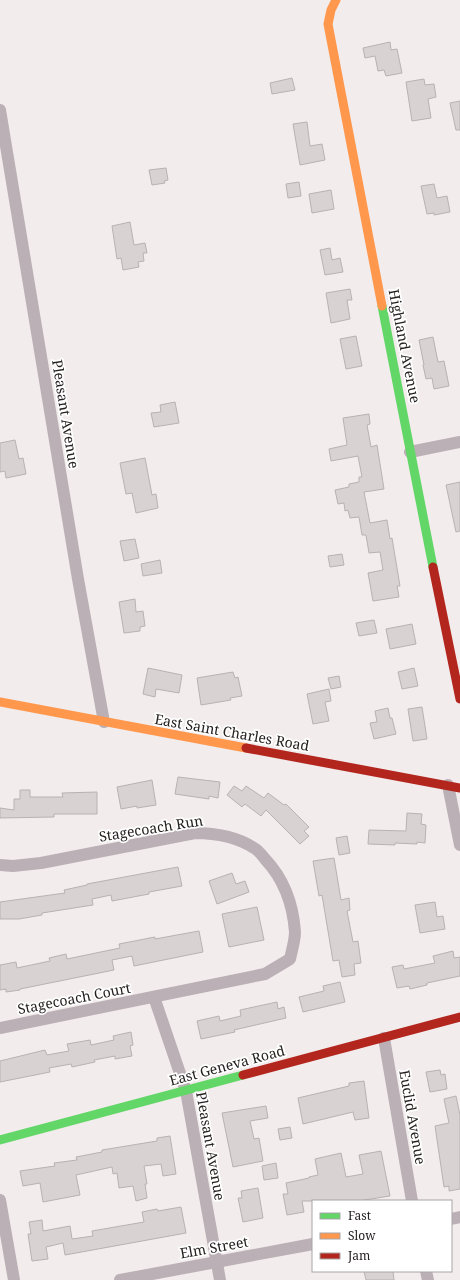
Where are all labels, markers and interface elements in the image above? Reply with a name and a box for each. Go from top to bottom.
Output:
street label: Highland Avenue [385,287,425,405]
street label: Pleasant Avenue [48,358,84,470]
street label: East Saint Charles Road [153,709,311,755]
street label: Stagecoach Run [98,810,204,846]
street label: Stagecoach Court [16,978,132,1018]
street label: East Geneva Road [167,1040,287,1090]
street label: Euclid Avenue [395,1068,431,1166]
street label: Pleasant Avenue [192,1090,230,1202]
legend [312,1200,452,1272]
text: Fast [348,1207,371,1224]
text: Slow [348,1227,376,1244]
street label: Elm Street [178,1232,250,1262]
text: Jam [347,1247,370,1264]

